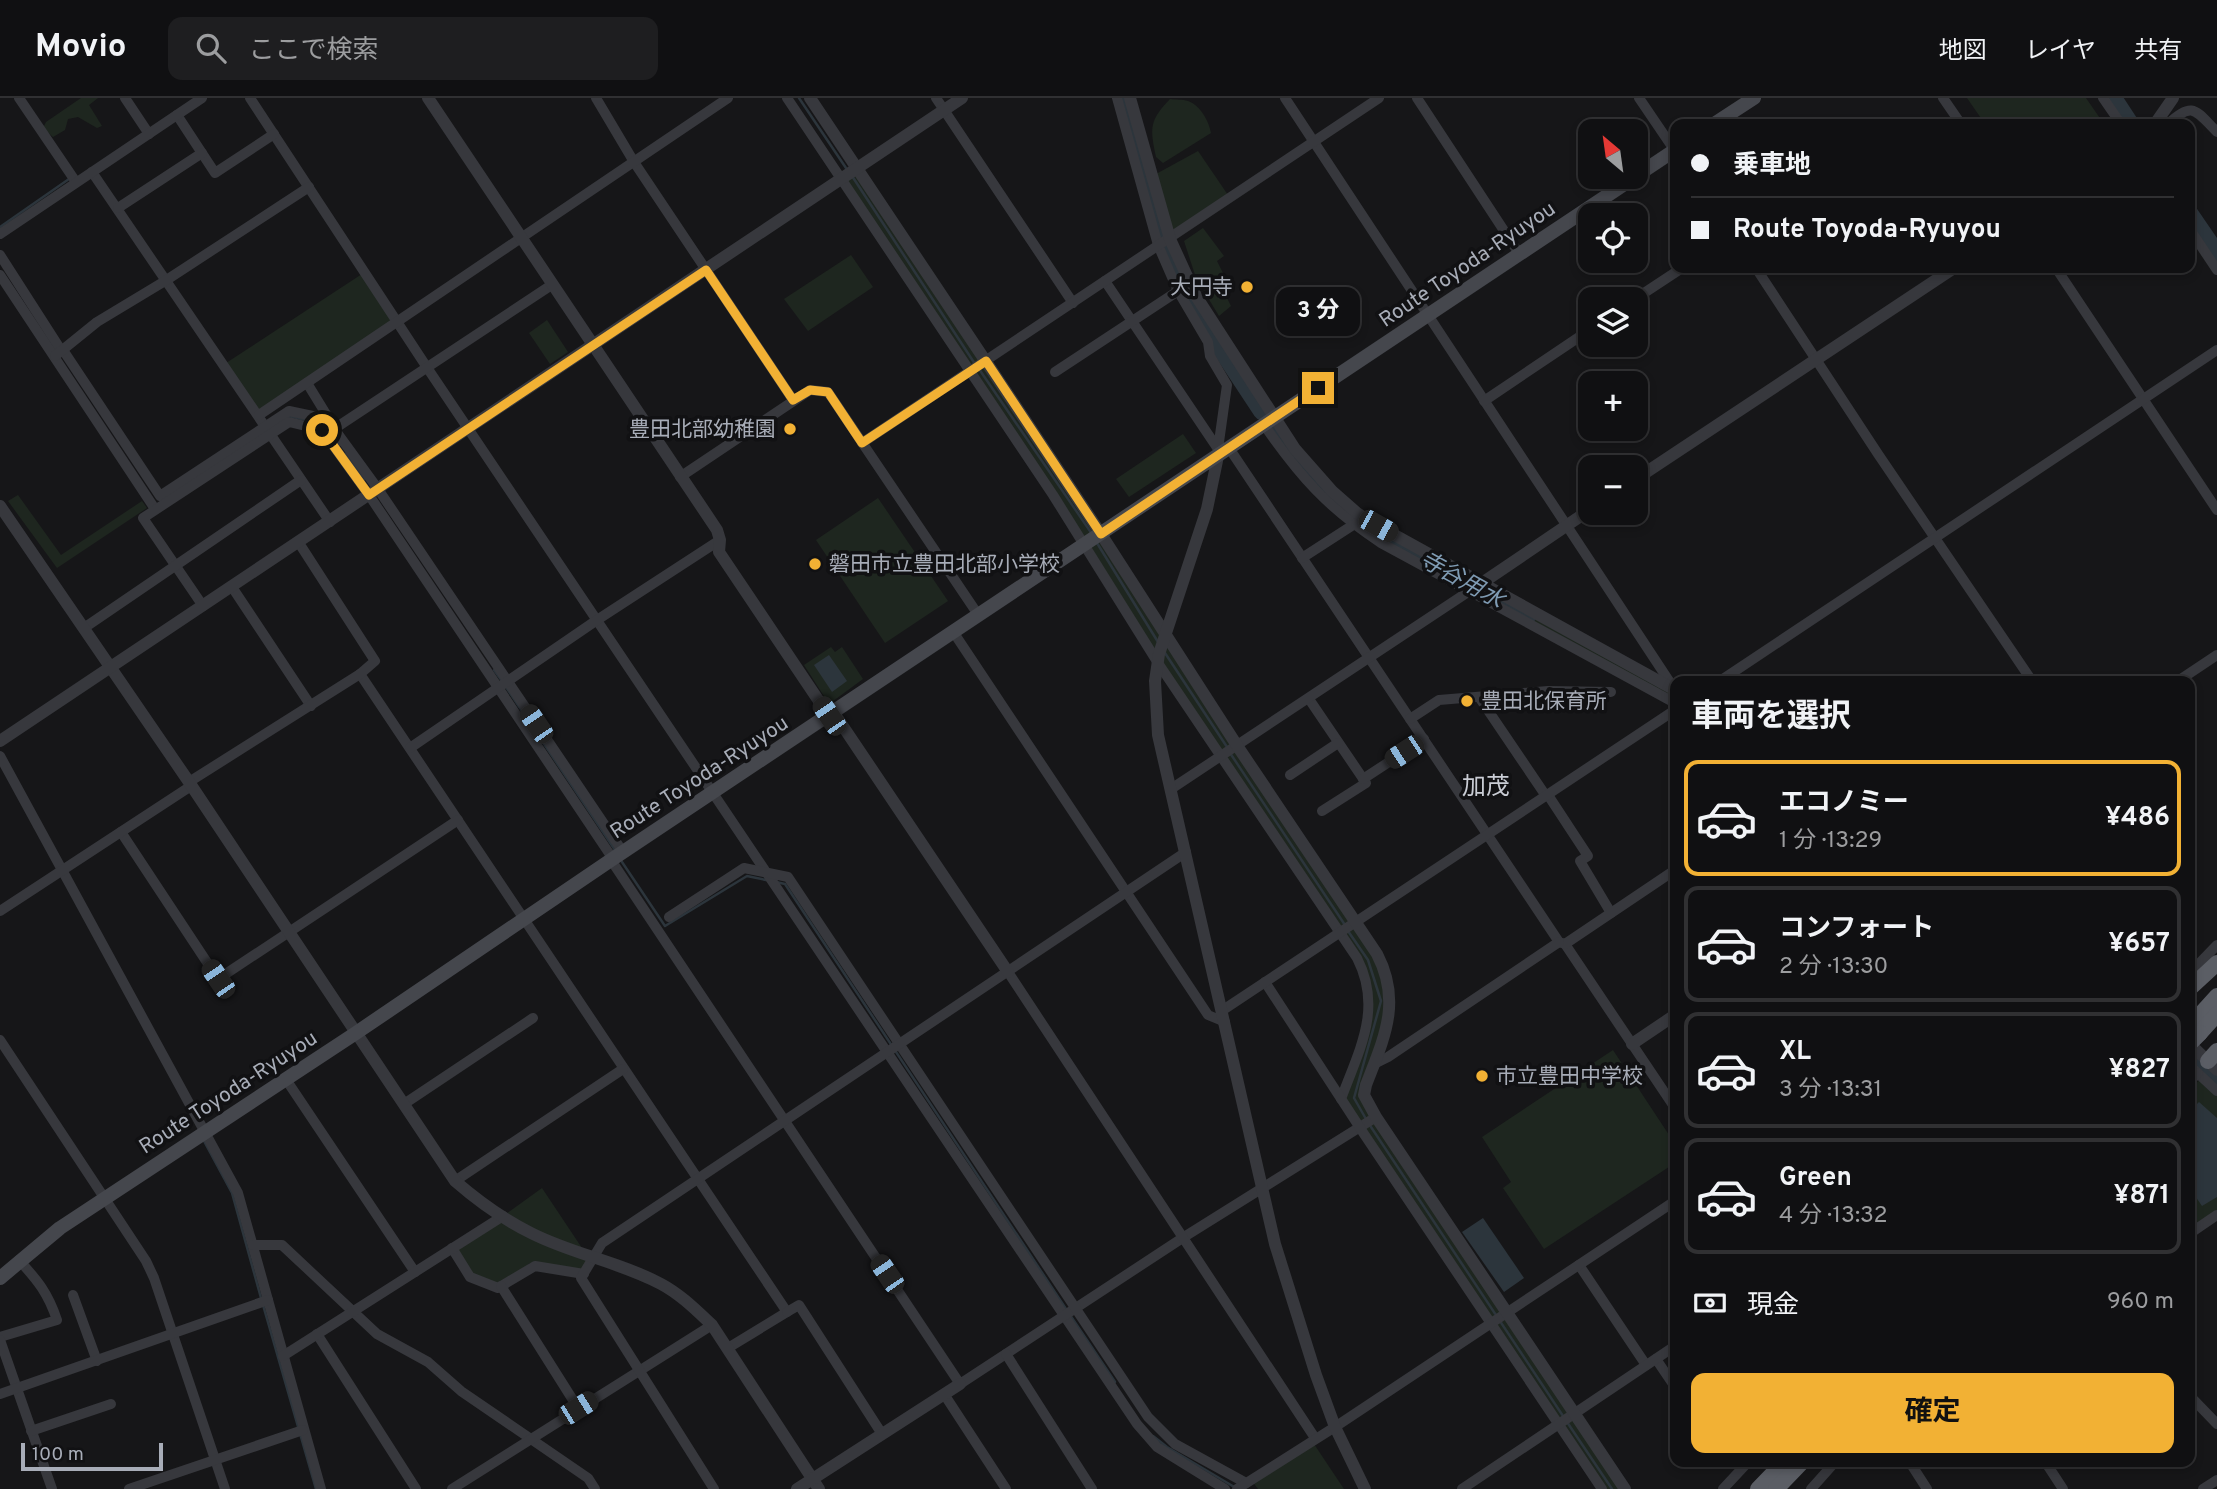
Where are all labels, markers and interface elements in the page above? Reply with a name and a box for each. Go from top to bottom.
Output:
search box [168,17,658,80]
text: Movio [35,27,126,69]
icon: search [192,29,230,67]
text: ここで検索 [248,35,378,68]
text: 地図 [1939,37,1987,67]
text: レイヤ [2025,37,2096,67]
text: 共有 [2134,37,2182,67]
north arrow [1578,119,1648,189]
map controls [1578,119,1648,525]
text: 乗車地 [1733,150,1811,183]
street label: Route Toyoda-Ryuyou [1374,196,1561,334]
button: locate [1578,203,1648,273]
text: Route Toyoda-Ryuyou [1733,214,2001,247]
place label: 大円寺 [1170,275,1233,302]
marker: 大円寺 [1239,279,1255,295]
callout: 3 分 [1276,286,1360,336]
button: layers [1578,287,1648,357]
text: 3 分 [1297,297,1339,326]
button: + [1578,371,1648,441]
route end [1302,372,1334,404]
route start [306,414,338,446]
place label: 豊田北部幼稚園 [629,417,776,444]
marker: 豊田北部幼稚園 [782,421,798,437]
button: − [1578,455,1648,525]
car [1355,507,1402,545]
water label: 寺谷用水 [1414,546,1511,618]
place label: 磐田市立豊田北部小学校 [829,552,1060,579]
marker: 磐田市立豊田北部小学校 [807,556,823,572]
place label: 豊田北保育所 [1481,689,1607,716]
car [809,693,850,739]
marker: 豊田北保育所 [1459,693,1475,709]
text: 車両を選択 [1691,698,1851,738]
car [516,701,557,747]
street label: Route Toyoda-Ryuyou [605,710,794,846]
car [1381,732,1428,772]
district label: 加茂 [1462,773,1510,803]
icon: car [1695,787,1758,850]
text: エコノミー [1779,787,1909,820]
text: ¥486 [2105,802,2170,835]
text: 1 分 · 13:29 [1779,827,1882,856]
icon: car [1695,913,1758,976]
text: コンフォート [1779,913,1934,946]
text: ¥657 [2108,928,2170,961]
text: 2 分 · 13:30 [1779,953,1888,982]
car [198,956,239,1002]
street label: Route Toyoda-Ryuyou [134,1025,323,1161]
text: XL [1779,1036,1811,1069]
icon: car [1695,1039,1758,1102]
text: ¥827 [2109,1054,2170,1087]
place label: 市立豊田中学校 [1496,1064,1643,1091]
marker: 市立豊田中学校 [1474,1068,1490,1084]
text: 3 分 · 13:31 [1779,1076,1882,1105]
text: Green [1779,1162,1852,1195]
icon: car [1695,1165,1758,1228]
text: ¥871 [2114,1180,2170,1213]
text: 4 分 · 13:32 [1779,1202,1888,1231]
car [867,1251,908,1297]
icon: cash [1691,1284,1729,1322]
text: 960 m [2107,1288,2174,1317]
text: 現金 [1747,1290,1799,1323]
button: 確定 [1691,1373,2174,1453]
car [555,1388,602,1428]
scale bar [21,1440,163,1472]
text: 100 m [32,1443,84,1467]

